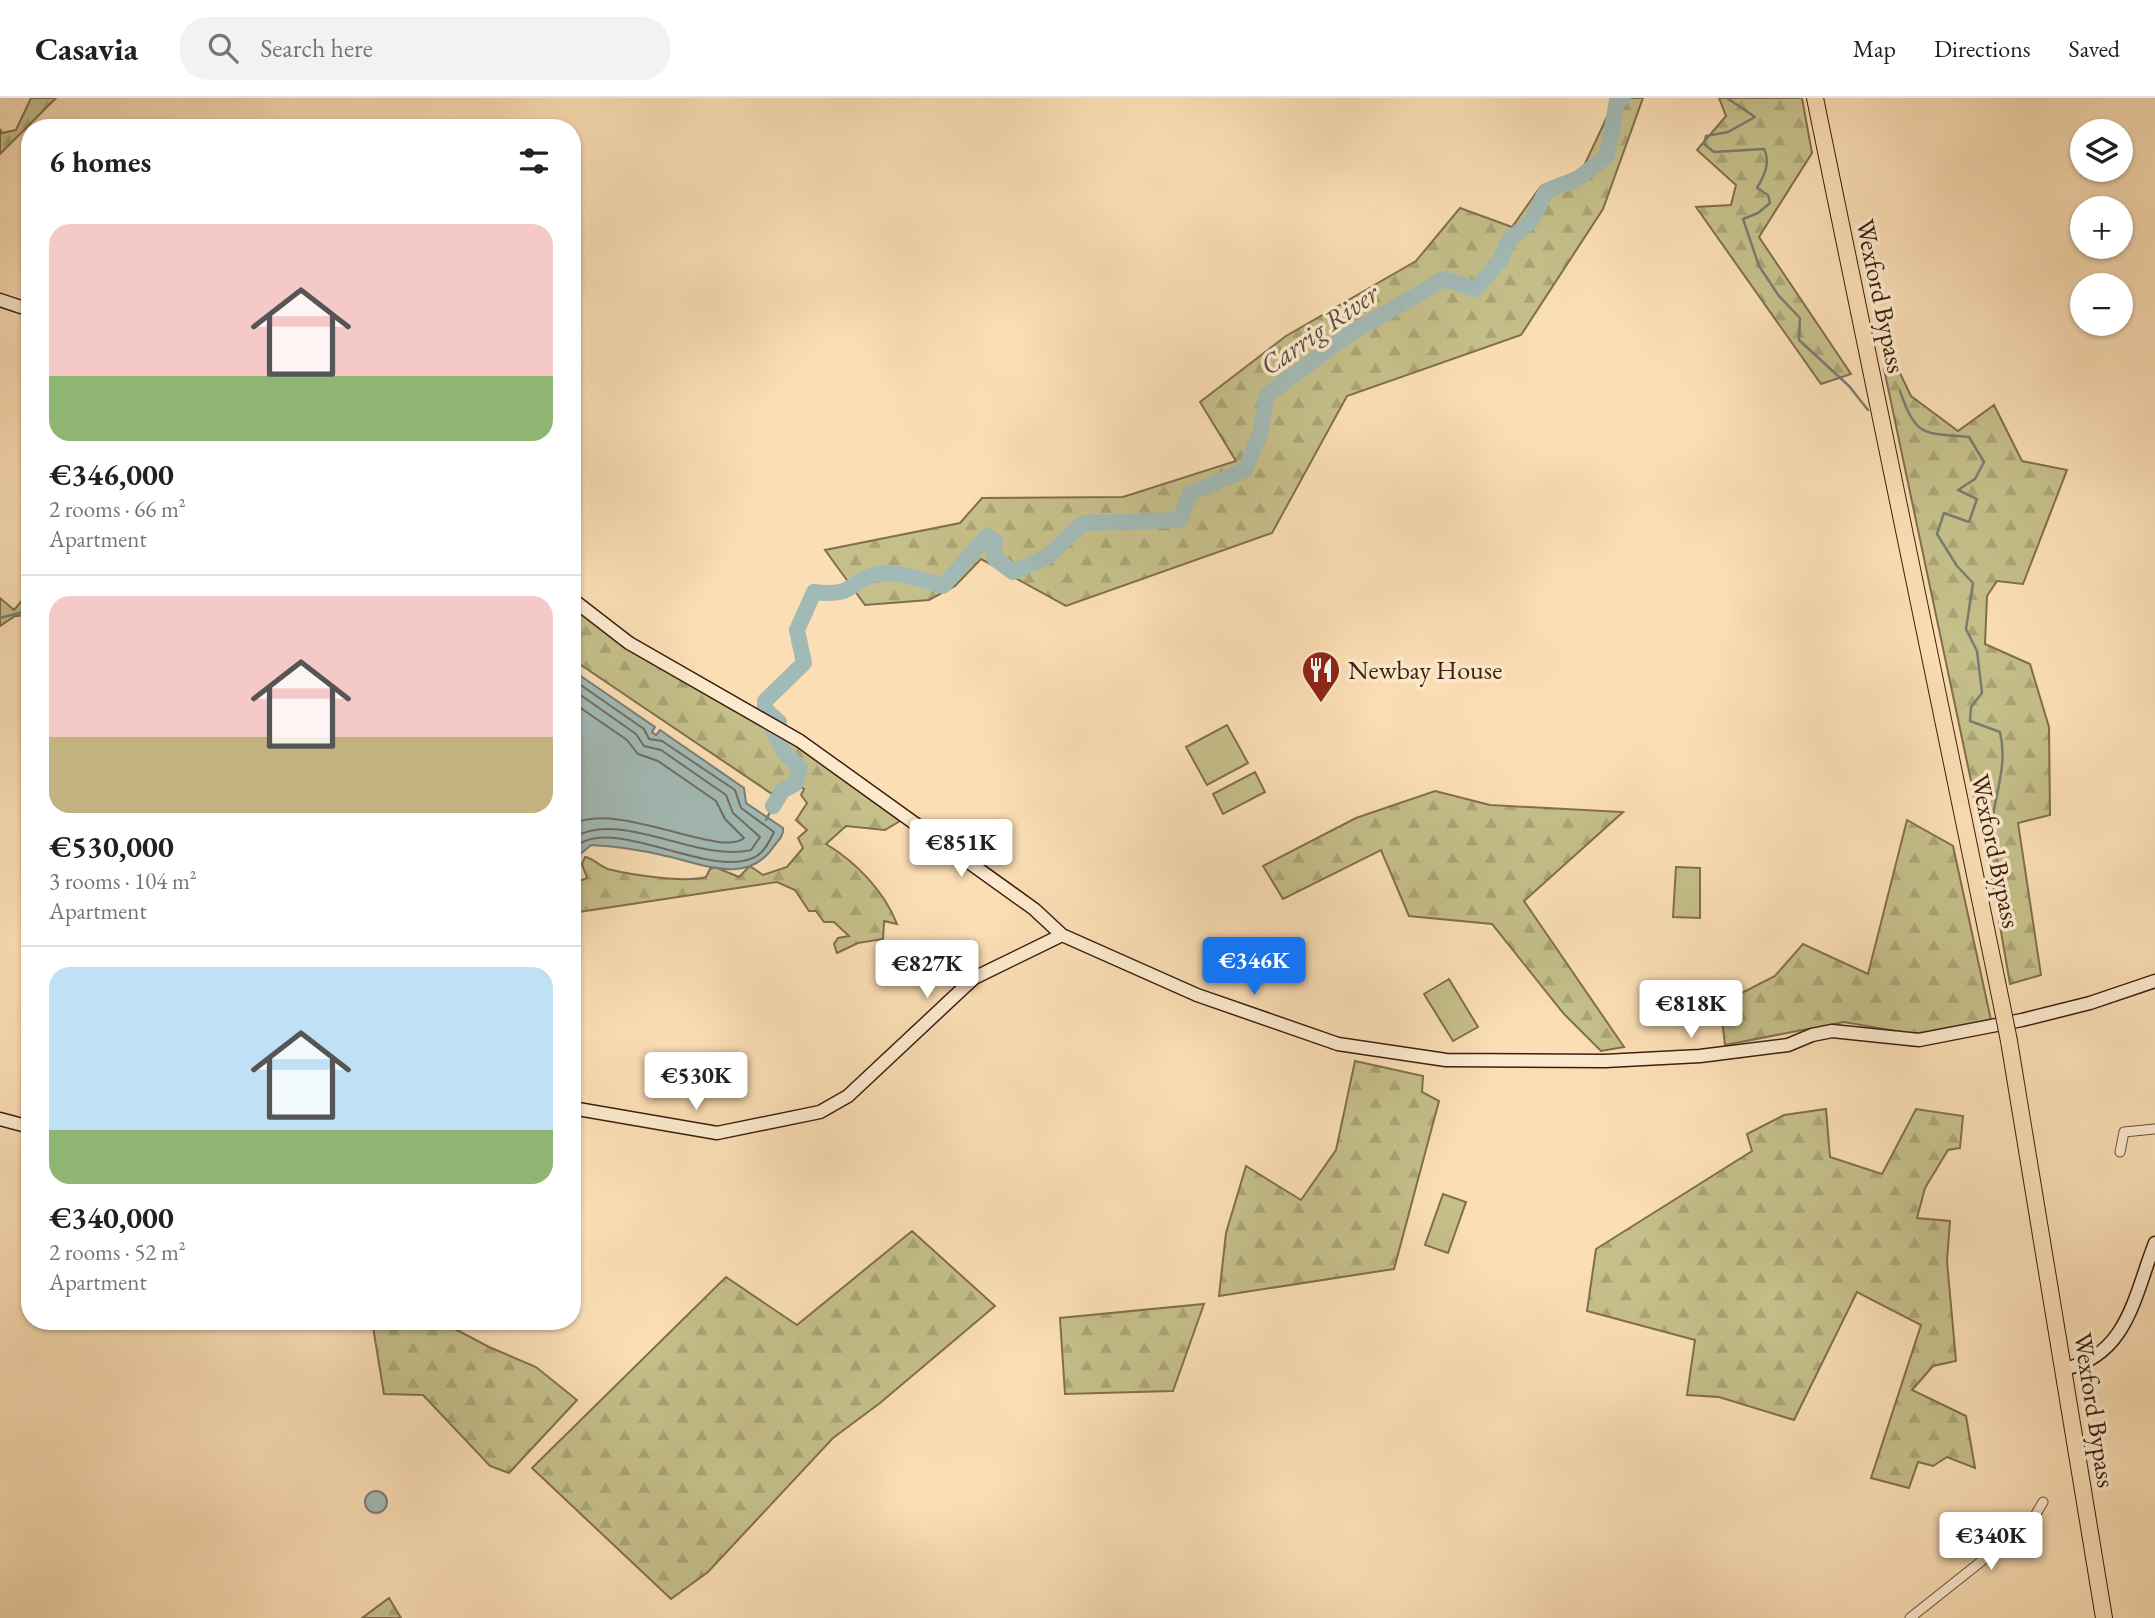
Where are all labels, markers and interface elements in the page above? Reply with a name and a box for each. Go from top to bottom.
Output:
search box [180,17,670,80]
text: Casavia [35,27,138,70]
icon: search [204,29,242,67]
text: Search here [260,31,373,65]
text: Map [1853,33,1896,64]
text: Directions [1934,33,2031,64]
text: Saved [2069,33,2120,64]
map controls [2070,119,2133,336]
button: layers [2070,119,2133,182]
text: 6 homes [49,142,151,181]
icon: filters [515,142,553,180]
button: + [2070,196,2133,259]
street label: Wexford Bypass [1848,216,1914,376]
icon: home [238,269,364,395]
button: − [2070,273,2133,336]
water label: Carrig River [1253,274,1386,383]
text: €346,000 [49,455,174,494]
text: 2 rooms · 66 m² [49,494,186,524]
text: Apartment [49,524,147,554]
icon: home [238,641,364,767]
restaurant icon: Newbay House [1300,649,1342,704]
place label: Newbay House [1348,653,1502,687]
street label: Wexford Bypass [1963,771,2029,931]
pin: €851K [912,820,1010,879]
text: €530,000 [49,827,174,866]
text: €851K [925,827,997,857]
text: 3 rooms · 104 m² [49,866,197,896]
text: Apartment [49,896,147,926]
pin: €346K [1205,937,1303,997]
pin: €827K [878,940,976,1000]
text: €346K [1218,945,1290,975]
text: €827K [891,948,963,978]
pin: €818K [1642,981,1740,1040]
text: €818K [1655,988,1727,1018]
icon: home [238,1012,364,1138]
pin: €530K [647,1052,745,1112]
text: €530K [660,1060,732,1090]
text: €340,000 [49,1198,174,1237]
text: 2 rooms · 52 m² [49,1237,186,1267]
text: Apartment [49,1267,147,1297]
street label: Wexford Bypass [2066,1330,2124,1490]
pin: €340K [1942,1512,2040,1572]
text: €340K [1955,1520,2027,1550]

